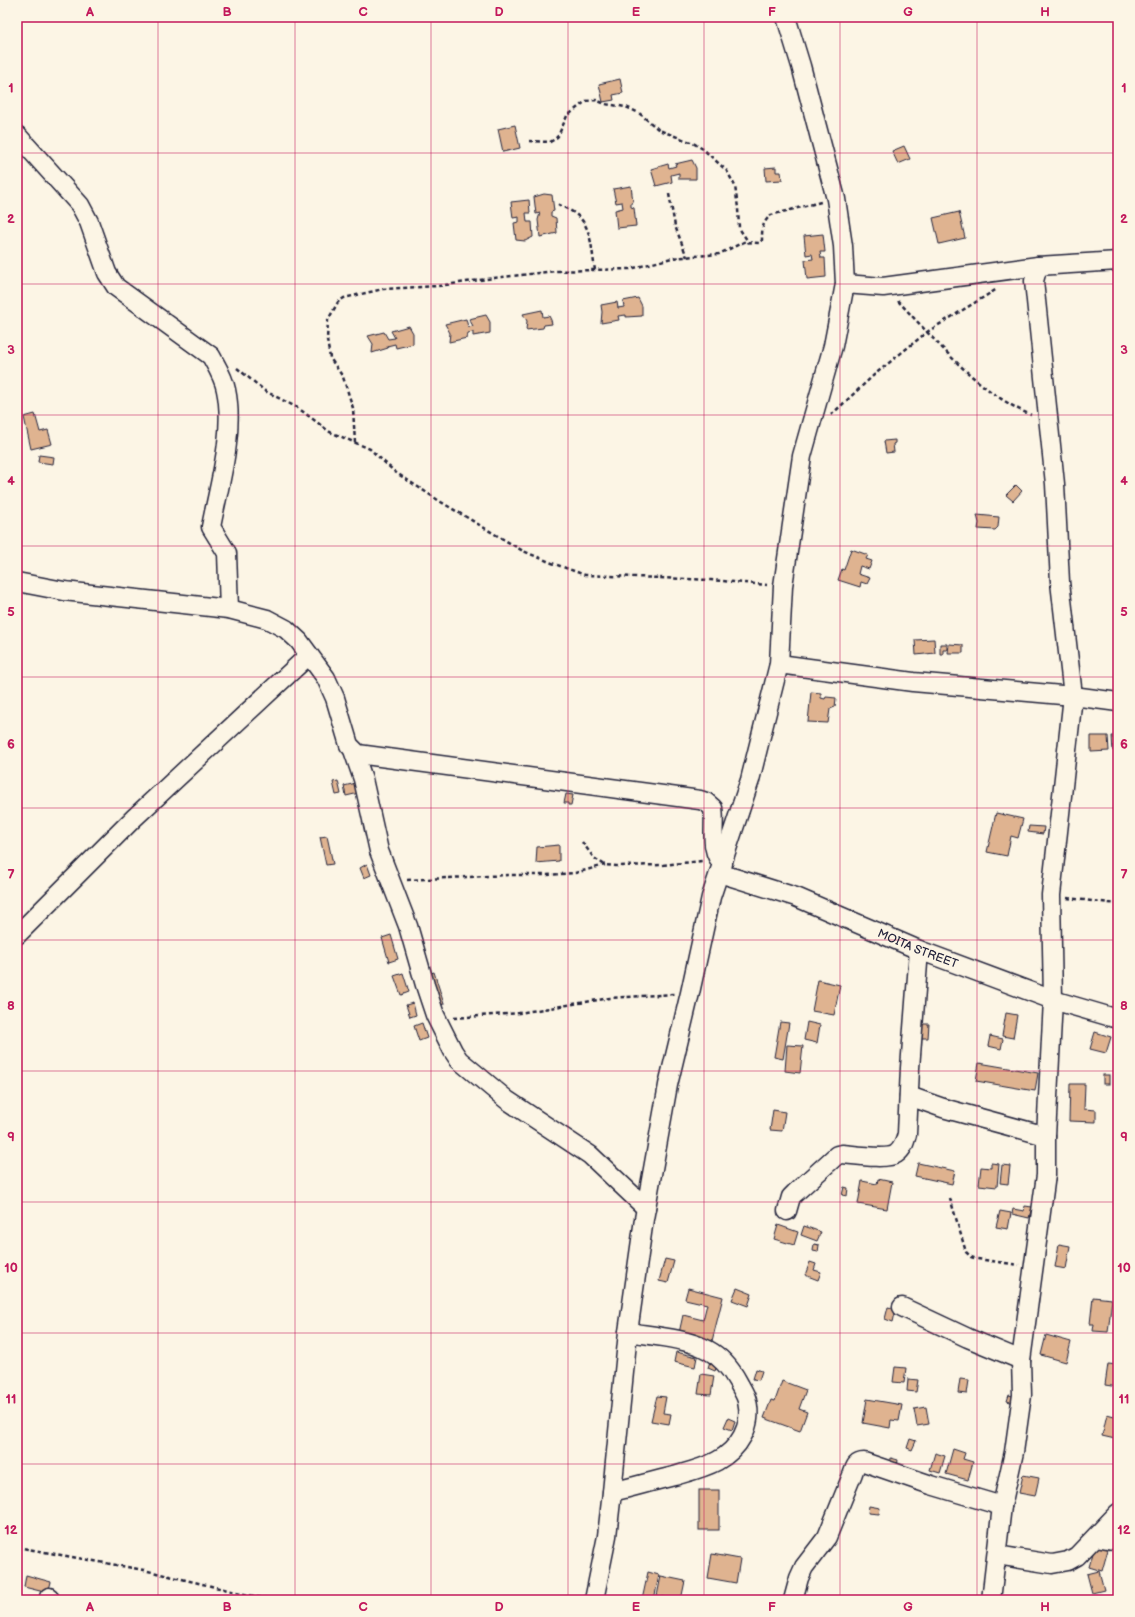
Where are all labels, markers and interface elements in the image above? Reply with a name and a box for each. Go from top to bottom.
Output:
text: A [85,4,94,20]
text: B [222,4,232,20]
text: C [358,4,368,20]
text: D [494,4,504,20]
text: E [632,4,641,20]
text: F [768,4,776,20]
text: G [903,4,913,20]
text: H [1040,4,1050,20]
text: 1 [8,80,14,96]
text: 1 [1121,80,1127,96]
text: 2 [7,211,15,227]
text: 2 [1120,211,1128,227]
text: 3 [7,342,15,358]
text: 3 [1120,342,1128,358]
text: 4 [7,473,15,489]
text: 4 [1120,473,1128,489]
text: 5 [7,604,15,620]
text: 5 [1120,604,1128,620]
text: 6 [7,736,15,752]
text: 6 [1120,736,1128,752]
text: 7 [7,867,15,883]
text: 7 [1120,867,1128,883]
street label: MOITA STREET [875,926,961,972]
text: 8 [7,998,15,1014]
text: 8 [1120,998,1128,1014]
text: 9 [7,1129,15,1145]
text: 9 [1120,1129,1128,1145]
text: 10 [4,1260,18,1276]
text: 10 [1117,1260,1131,1276]
text: 11 [6,1391,16,1407]
text: 11 [1119,1391,1129,1407]
text: 12 [4,1522,18,1538]
text: 12 [1117,1522,1131,1538]
text: A [85,1599,94,1615]
text: B [222,1599,232,1615]
text: C [358,1599,368,1615]
text: D [494,1599,504,1615]
text: E [632,1599,641,1615]
text: F [768,1599,776,1615]
text: G [903,1599,913,1615]
text: H [1040,1599,1050,1615]

